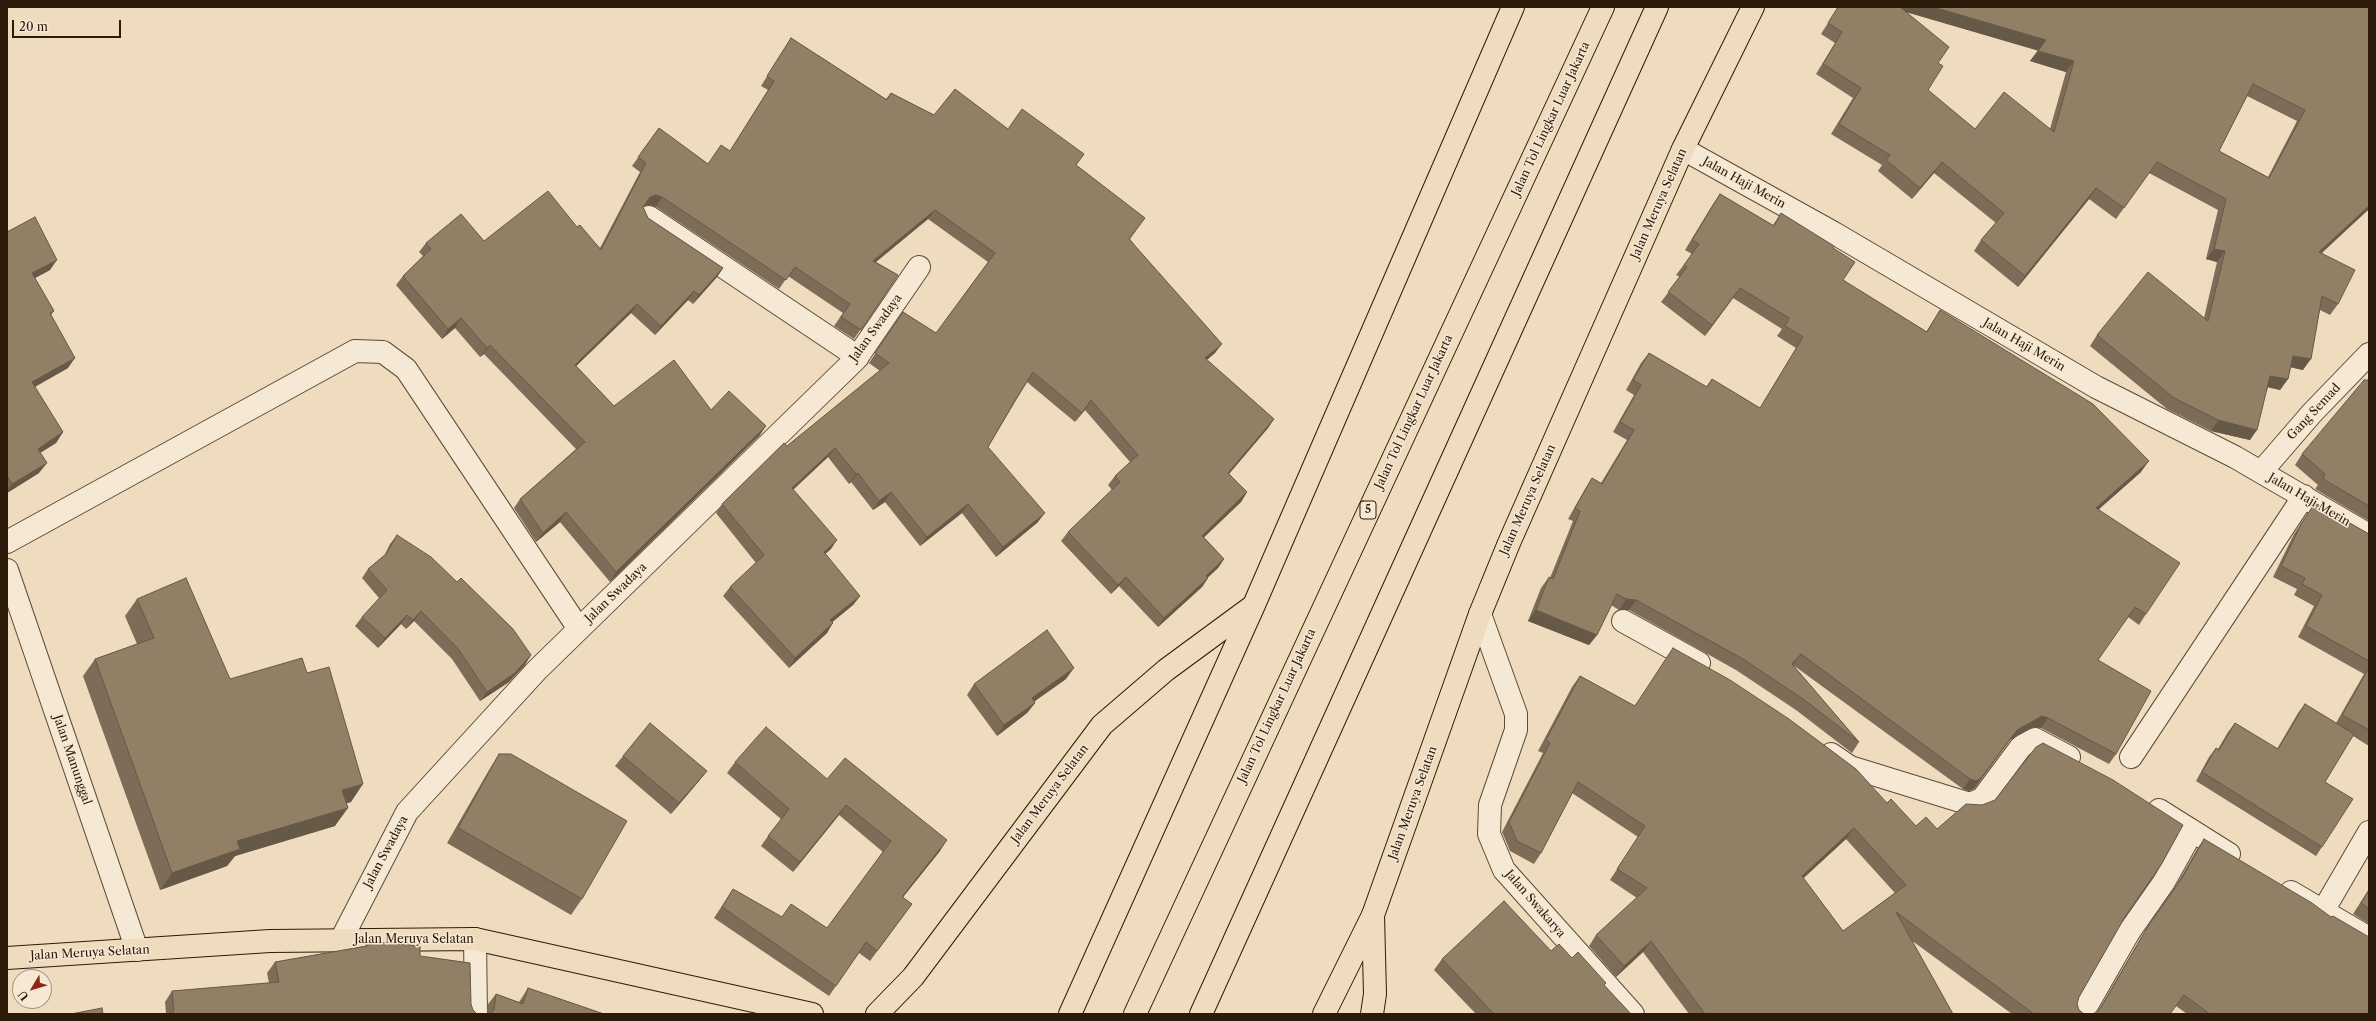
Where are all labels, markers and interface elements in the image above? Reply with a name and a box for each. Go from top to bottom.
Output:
scale bar [14,12,123,38]
text: 20 m [19,19,48,34]
street label: Jalan Tol Lingkar Luar Jakarta [1509,40,1593,198]
street label: Jalan Meruya Selatan [1628,146,1690,262]
street label: Jalan Haji Merin [1700,154,1788,212]
street label: Jalan Swadaya [847,291,905,365]
street label: Jalan Haji Merin [1980,316,2068,374]
street label: Jalan Tol Lingkar Luar Jakarta [1372,333,1456,491]
street label: Gang Semad [2284,381,2344,443]
street label: Jalan Meruya Selatan [1497,442,1559,558]
street label: Jalan Haji Merin [2265,471,2353,529]
road number: 5 [1360,501,1376,519]
street label: Jalan Swadaya [582,560,650,626]
street label: Jalan Tol Lingkar Luar Jakarta [1235,627,1319,785]
street label: Jalan Manunggal [50,713,94,807]
street label: Jalan Meruya Selatan [1008,742,1092,846]
street label: Jalan Meruya Selatan [1386,744,1440,862]
street label: Jalan Swadaya [361,813,411,891]
street label: Jalan Swakarya [1502,867,1568,941]
street label: Jalan Meruya Selatan [354,933,474,947]
street label: Jalan Meruya Selatan [30,943,150,963]
north arrow [12,969,52,1009]
text: U [15,988,32,1004]

